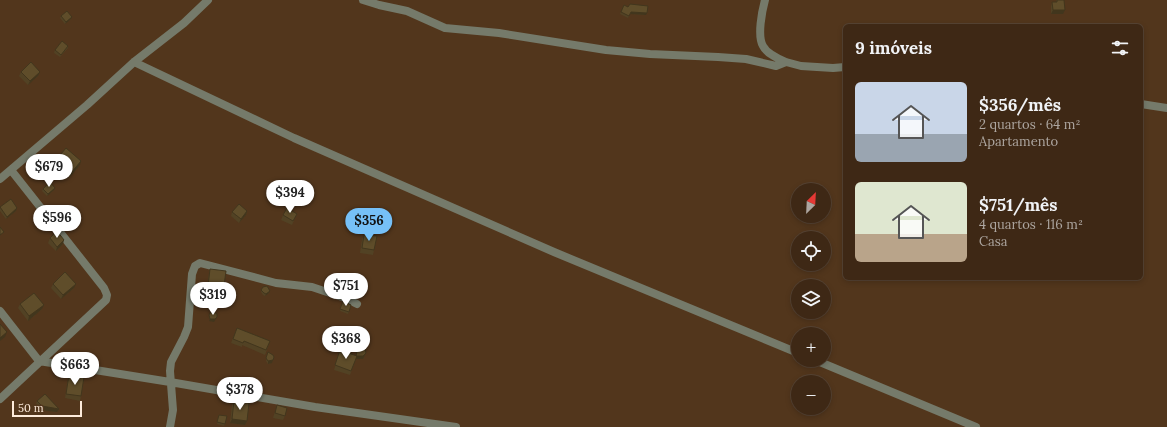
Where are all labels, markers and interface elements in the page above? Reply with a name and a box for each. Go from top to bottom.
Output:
text: 9 imóveis [855,37,932,59]
icon: filters [1109,37,1131,59]
text: $356/mês [979,94,1061,116]
icon: home [887,98,935,146]
text: 2 quartos · 64 m² [979,116,1080,133]
text: Apartamento [979,133,1058,150]
pin: $679 [25,154,73,188]
text: $679 [35,158,63,175]
pin: $394 [266,180,314,214]
north arrow [791,183,831,223]
map controls [791,183,831,415]
text: $394 [275,184,305,201]
text: $751/mês [979,194,1057,216]
icon: home [887,198,935,246]
pin: $596 [33,205,81,239]
pin: $356 [345,208,393,242]
text: $596 [42,209,72,226]
text: $356 [354,212,384,229]
text: 4 quartos · 116 m² [979,216,1083,233]
button: locate [791,231,831,271]
text: Casa [979,233,1008,250]
pin: $751 [322,273,370,307]
text: $751 [333,277,359,294]
button: layers [791,279,831,319]
pin: $319 [189,282,237,316]
text: $319 [199,286,227,303]
pin: $368 [322,326,370,360]
button: + [791,327,831,367]
text: $368 [331,330,361,347]
pin: $663 [51,352,99,386]
text: $663 [60,356,90,373]
button: − [791,375,831,415]
pin: $378 [216,377,264,411]
text: $378 [226,381,254,398]
scale bar [12,399,82,418]
text: 50 m [18,401,44,415]

